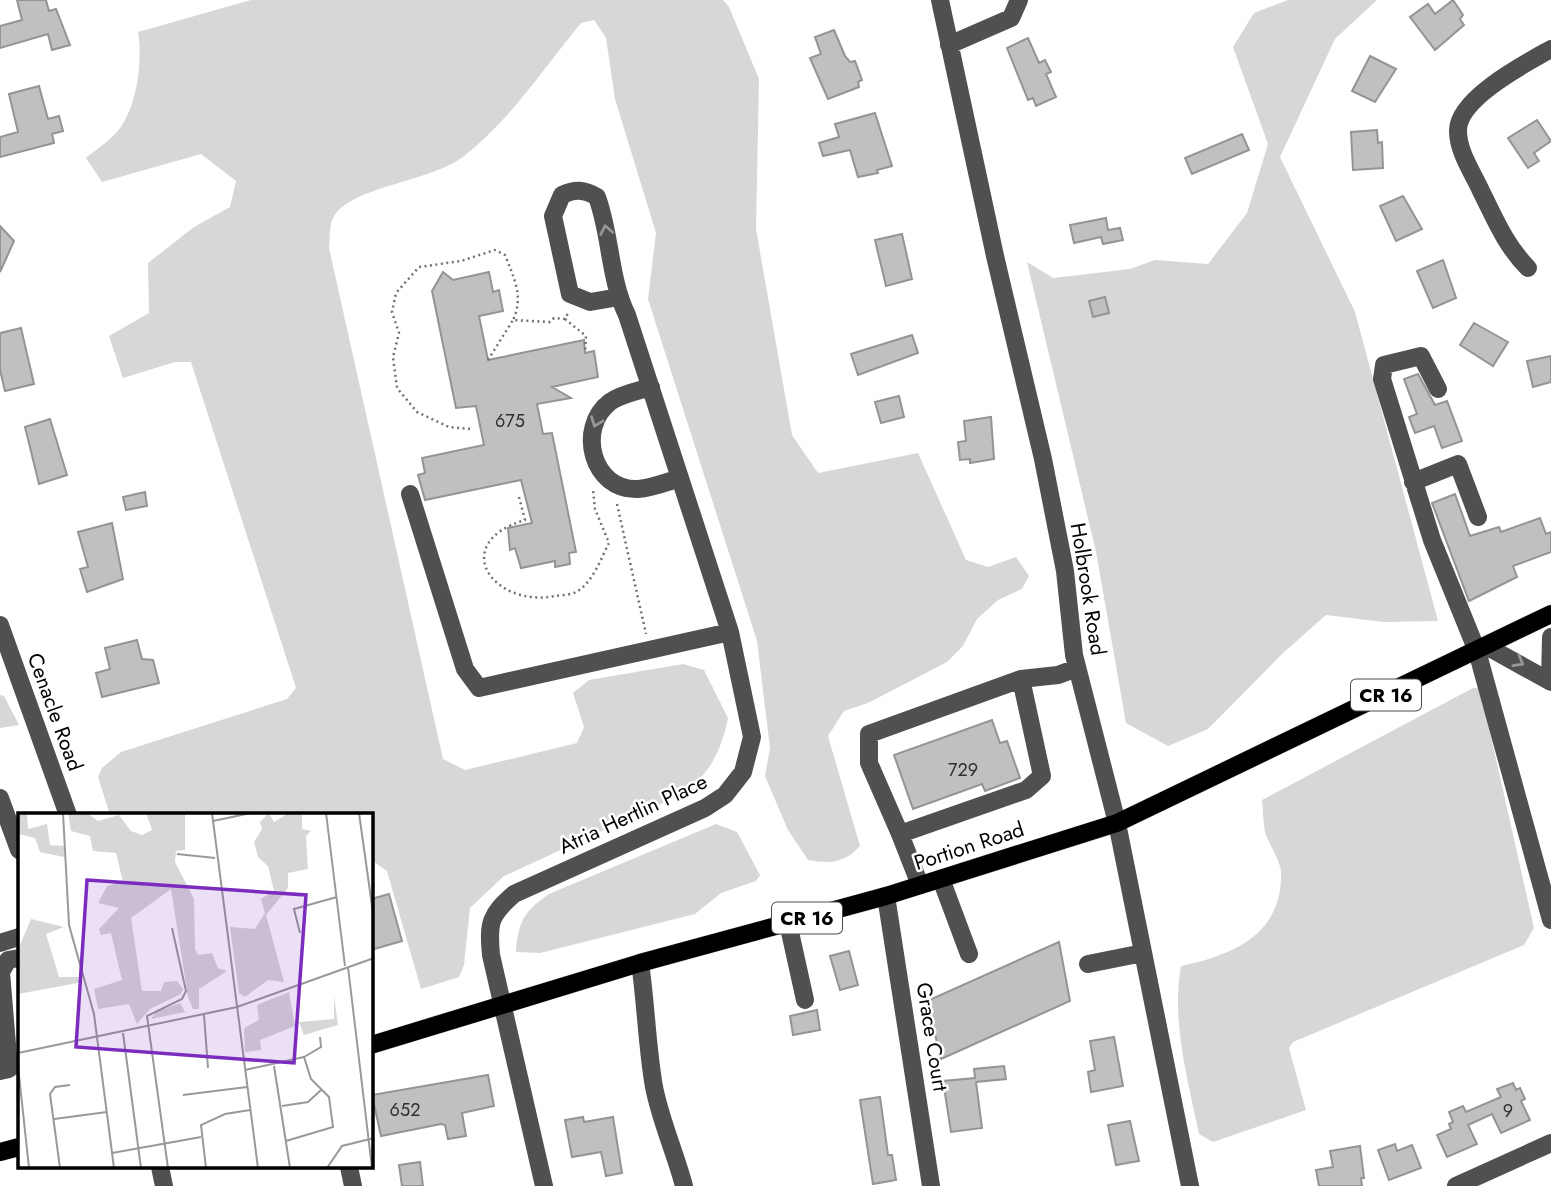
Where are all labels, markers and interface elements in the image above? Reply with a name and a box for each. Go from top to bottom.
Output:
one-way arrow [599,224,614,236]
house number: 675 [495,408,525,434]
one-way arrow [591,415,605,427]
street label: Holbrook Road [1063,521,1113,657]
street label: Cenacle Road [20,649,90,775]
one-way arrow [1512,654,1524,667]
road number: CR 16 [1351,680,1421,710]
house number: 729 [948,757,978,783]
street label: Atria Hertlin Place [554,766,712,862]
inset map [18,813,373,1168]
street label: Portion Road [910,814,1028,878]
road number: CR 16 [772,902,842,934]
street label: Grace Court [909,980,955,1094]
house number: 652 [390,1097,420,1123]
house number: 9 [1503,1098,1513,1124]

